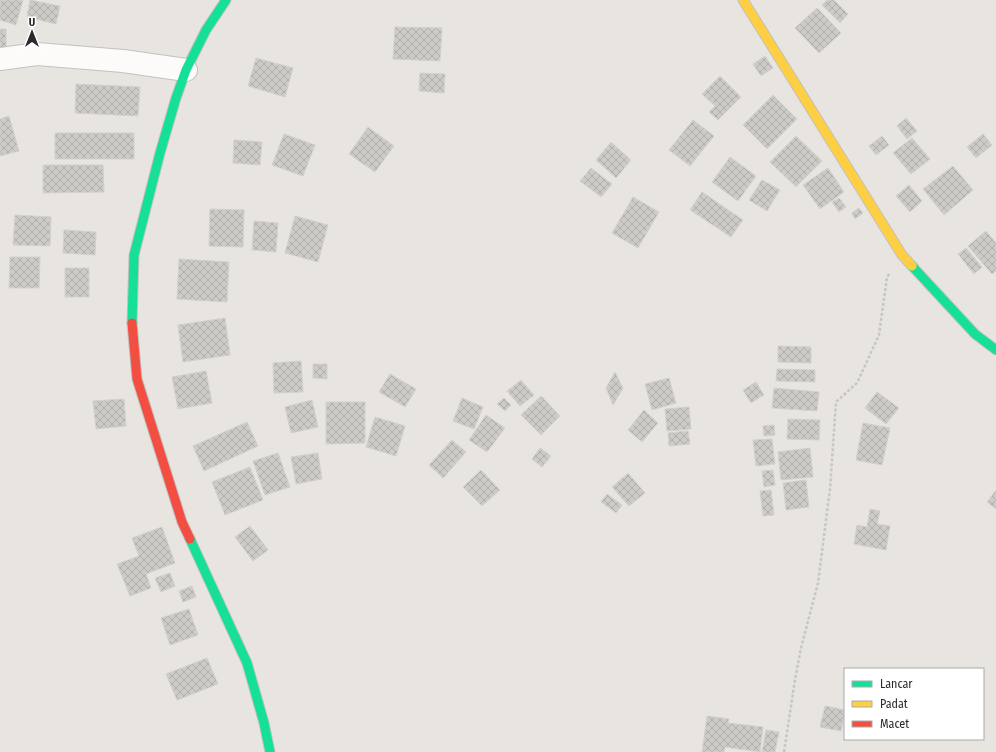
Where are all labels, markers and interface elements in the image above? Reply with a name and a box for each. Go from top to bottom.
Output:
north arrow [12,12,52,52]
text: U [29,16,35,29]
legend [844,668,984,740]
text: Lancar [880,677,913,691]
text: Padat [880,697,908,711]
text: Macet [880,717,909,731]

